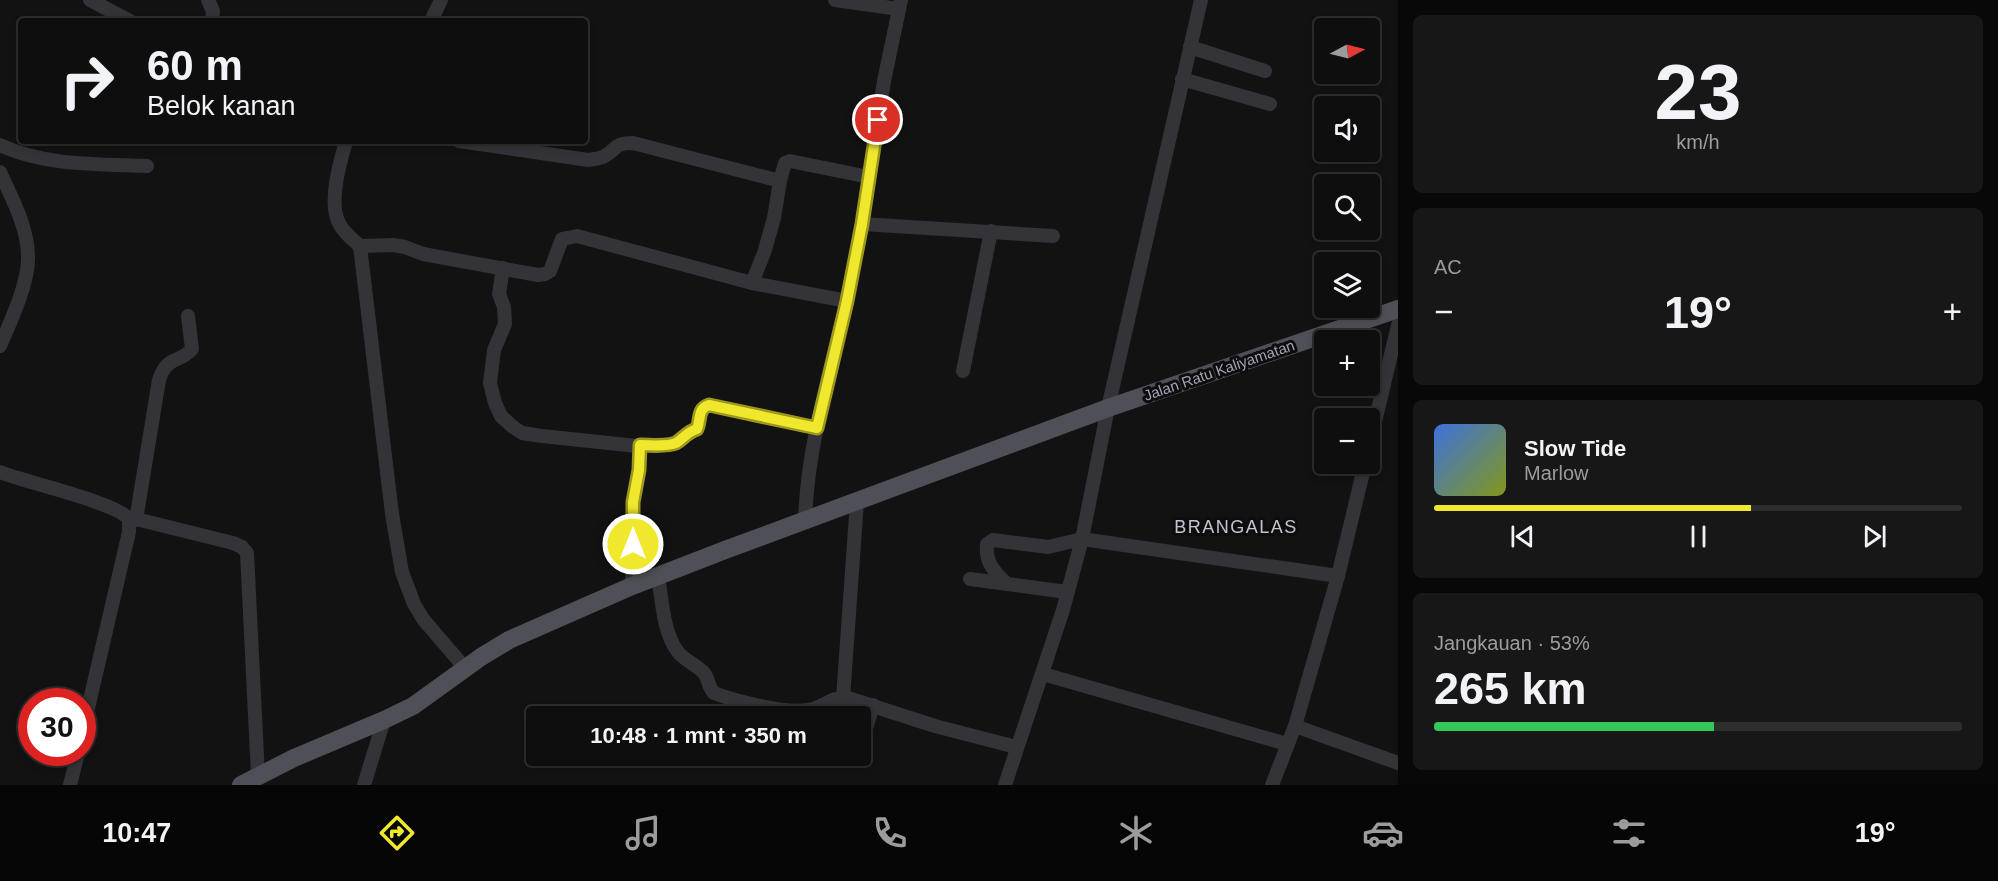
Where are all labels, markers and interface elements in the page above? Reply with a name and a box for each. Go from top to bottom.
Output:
north arrow [1314,18,1380,84]
map controls [1314,18,1380,474]
icon: right [48,42,126,120]
text: 60 m [147,42,243,89]
text: 23 [1655,48,1741,136]
text: Belok kanan [147,91,296,121]
pin [852,94,903,145]
button: sound [1314,96,1380,162]
icon: arrive [861,103,894,136]
text: km/h [1676,131,1720,153]
button: search [1314,174,1380,240]
button: layers [1314,252,1380,318]
text: AC [1434,256,1462,278]
text: 19° [1664,287,1732,338]
text: − [1434,293,1453,330]
text: + [1943,293,1962,330]
button: + [1314,330,1380,396]
street label: Jalan Ratu Kaliyamatan [1141,336,1297,404]
button: − [1314,408,1380,474]
text: Slow Tide [1524,436,1626,461]
text: Marlow [1524,462,1588,484]
position arrow [601,512,665,576]
district label: BRANGALAS [1174,517,1298,537]
icon: previous [1506,520,1539,553]
icon: pause [1682,520,1715,553]
icon: next [1858,520,1891,553]
text: Jangkauan · 53% [1434,632,1590,654]
text: 265 km [1434,663,1587,714]
speed limit sign: 30 [18,688,96,766]
text: 10:48 · 1 mnt · 350 m [590,723,807,748]
icon: directions [376,812,418,854]
icon: music [622,812,664,854]
icon: phone [869,812,911,854]
icon: climate [1115,812,1157,854]
icon: car [1362,812,1404,854]
icon: filters [1608,812,1650,854]
text: 10:47 [102,818,171,848]
text: 19° [1855,818,1896,848]

